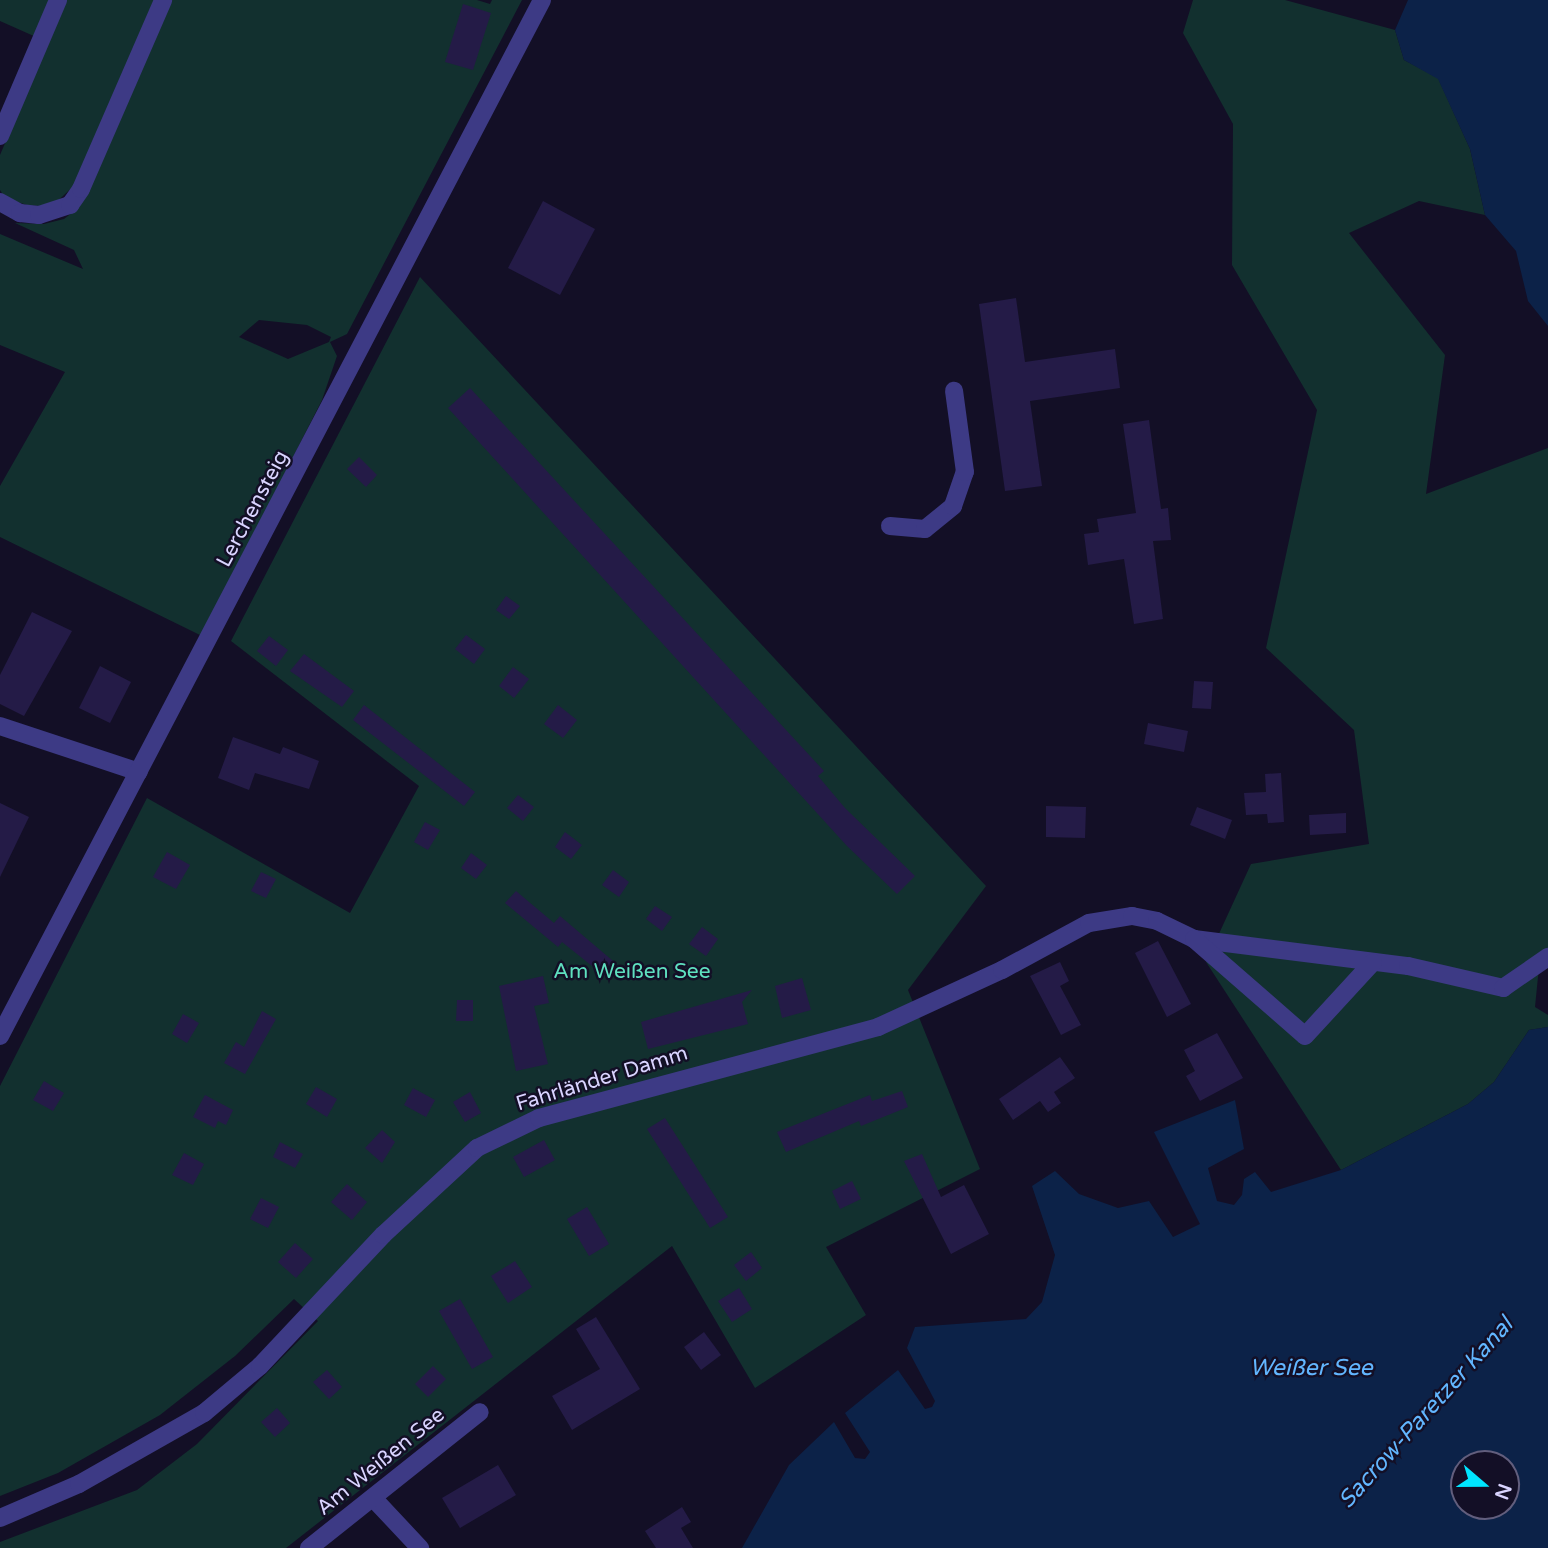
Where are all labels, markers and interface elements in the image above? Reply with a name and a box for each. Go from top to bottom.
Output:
street label: Lerchensteig [212,446,294,572]
park label: Am Weißen See [553,959,711,985]
street label: Fahrländer Damm [513,1041,691,1117]
water label: Sacrow-Paretzer Kanal [1333,1312,1519,1514]
water label: Weißer See [1250,1354,1372,1382]
street label: Am Weißen See [312,1403,450,1521]
north arrow [1450,1450,1520,1520]
text: N [1490,1481,1516,1502]

